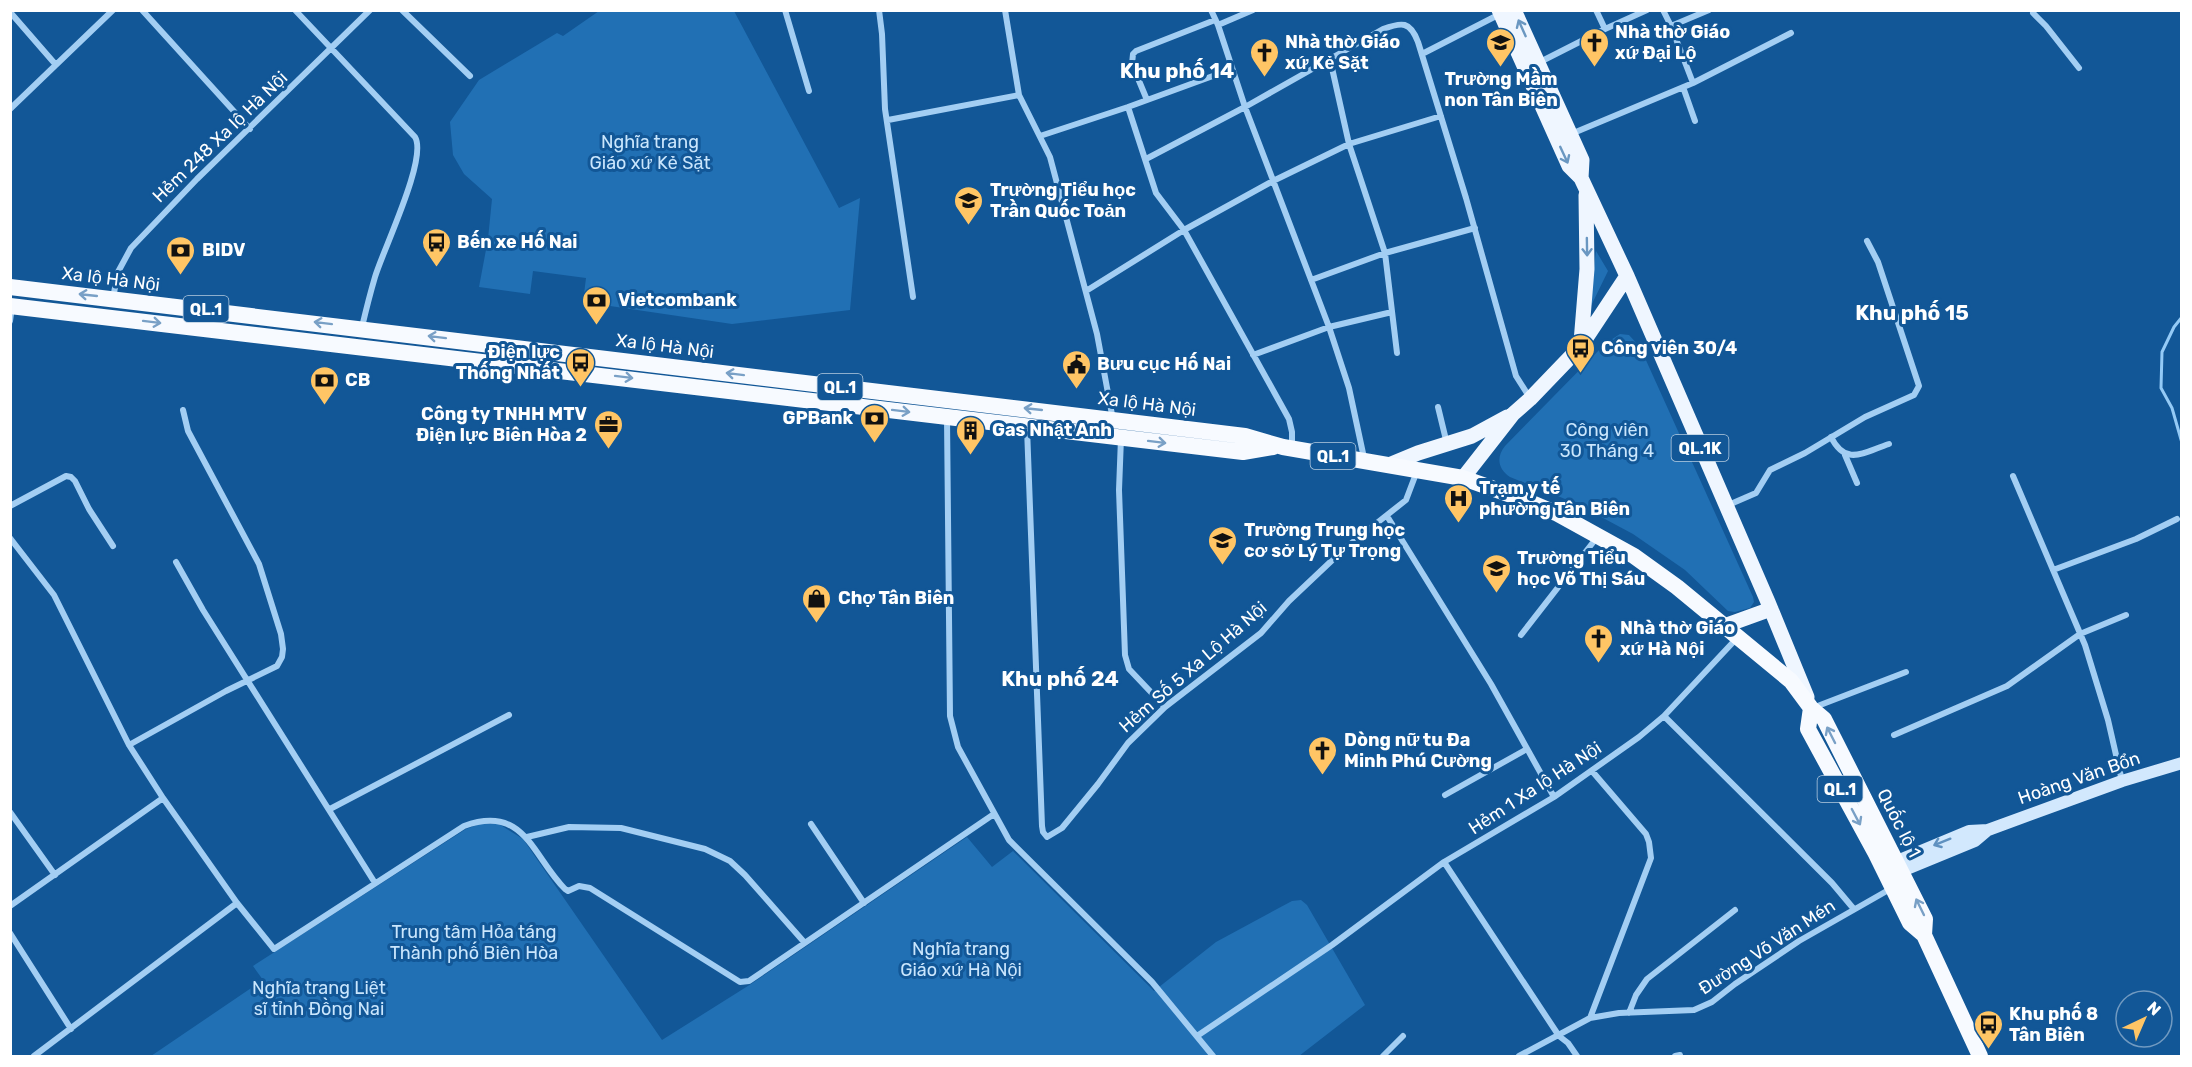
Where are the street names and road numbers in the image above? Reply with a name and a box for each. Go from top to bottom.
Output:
street label: Hẻm 248 Xa lộ Hà Nội [148,67,292,207]
street label: Xa lộ Hà Nội [61,262,161,296]
road number: QL.1 [184,296,228,322]
street label: Xa lộ Hà Nội [615,329,715,363]
road number: QL.1 [818,374,862,400]
street label: Xa lộ Hà Nội [1097,387,1197,421]
road number: QL.1K [1672,435,1728,461]
road number: QL.1 [1310,443,1356,469]
street label: Hẻm Số 5 Xa Lộ Hà Nội [1114,596,1271,737]
street label: Hẻm 1 Xa lộ Hà Nội [1464,737,1606,839]
street label: Hoàng Văn Bổn [2015,747,2143,809]
road number: QL.1 [1818,776,1862,802]
street label: Quốc lộ 1 [1872,785,1926,861]
street label: Đường Võ Văn Mén [1695,895,1839,999]

